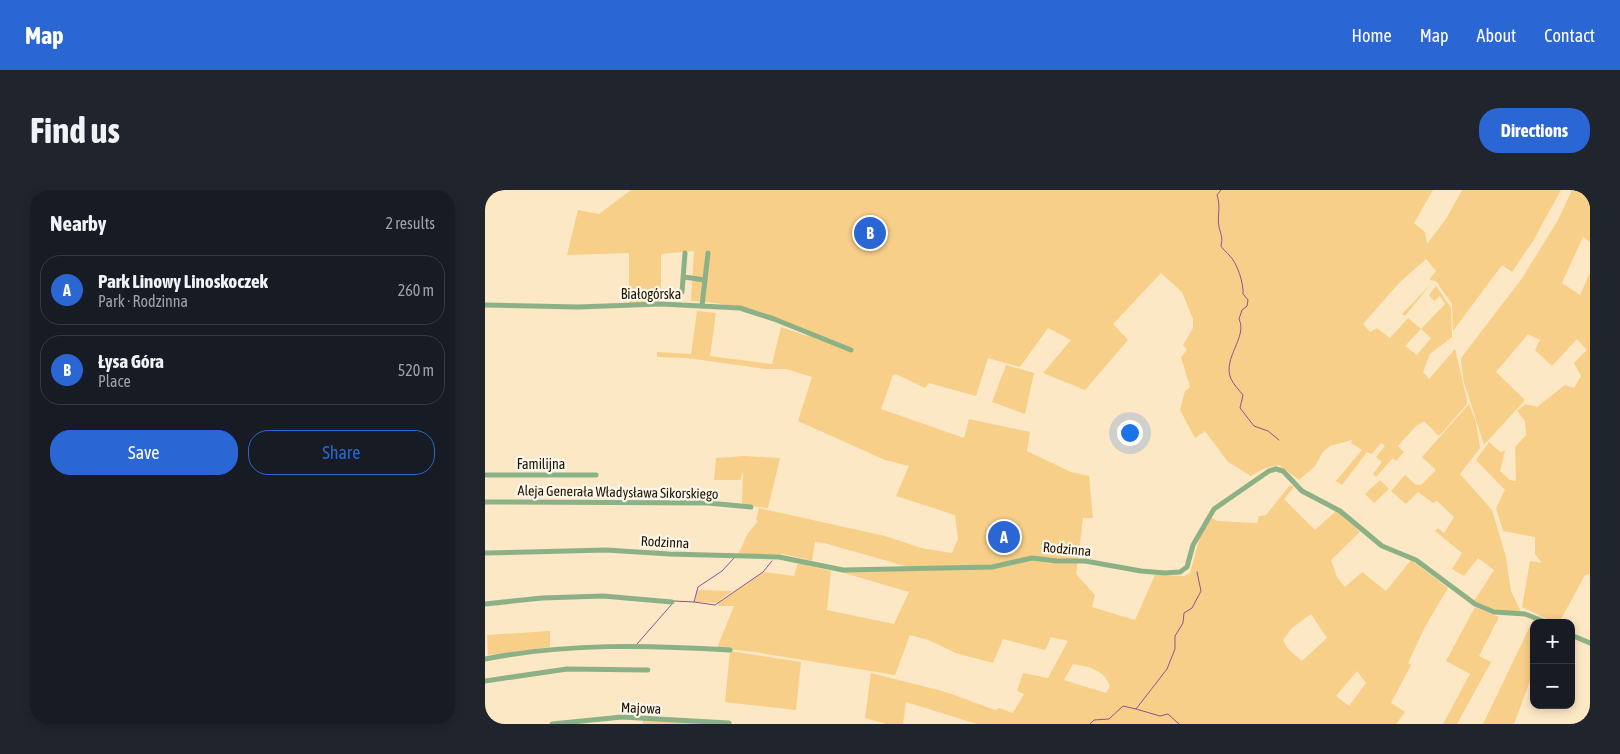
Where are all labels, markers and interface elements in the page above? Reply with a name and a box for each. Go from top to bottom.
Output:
text: Map [25,22,64,49]
text: Home [1352,25,1392,46]
text: Map [1420,25,1449,46]
text: About [1477,25,1516,46]
text: Contact [1544,25,1595,46]
button: Directions [1479,108,1590,153]
text: Find us [30,110,120,150]
text: Nearby [50,211,106,235]
text: 2 results [385,214,435,232]
pin: B [854,214,886,252]
text: Park Linowy Linoskoczek [98,270,268,292]
text: A [63,281,71,299]
text: 260 m [398,281,434,299]
street label: Białogórska [621,286,681,302]
text: Park · Rodzinna [98,292,188,310]
text: Łysa Góra [98,350,164,372]
text: B [63,361,71,379]
text: 520 m [398,361,434,379]
text: Place [98,372,131,390]
your location [1117,420,1143,446]
button: Save [50,430,238,475]
button: Share [248,430,435,475]
street label: Familijna [517,456,565,472]
street label: Aleja Generała Władysława Sikorskiego [518,482,718,502]
pin: A [988,518,1020,556]
street label: Rodzinna [640,533,690,551]
street label: Rodzinna [1042,539,1092,559]
map controls [1530,619,1575,709]
button: + [1530,619,1575,664]
button: − [1530,664,1575,709]
street label: Majowa [621,699,661,717]

